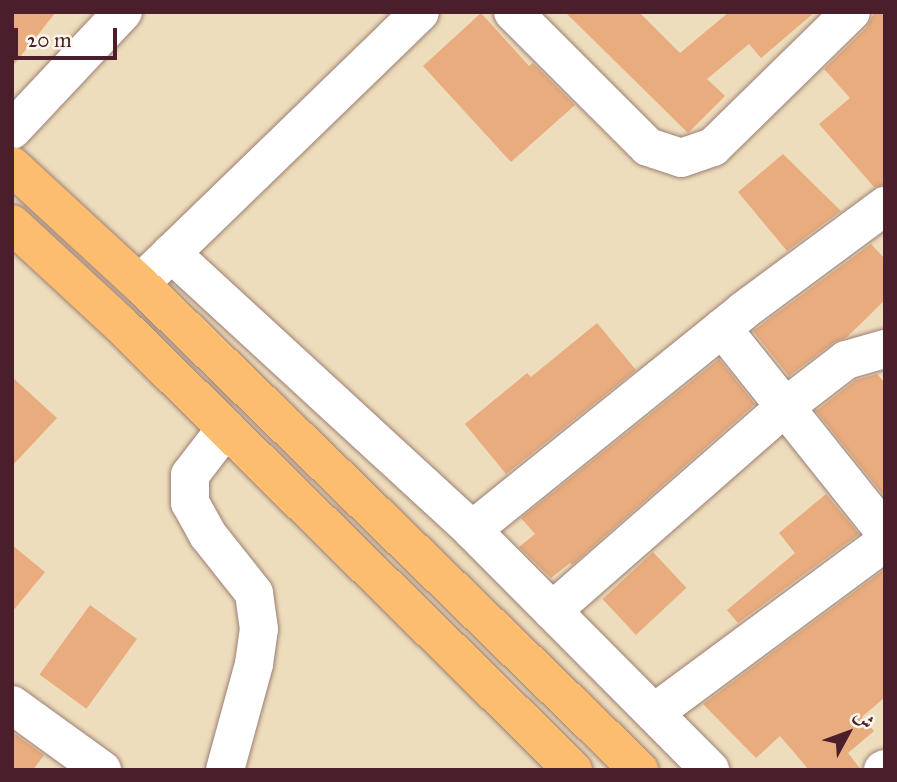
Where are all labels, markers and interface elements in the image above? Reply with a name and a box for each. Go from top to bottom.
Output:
scale bar [18,14,121,58]
text: 20 m [27,27,72,53]
north arrow [813,698,883,768]
text: ش [849,704,879,734]

